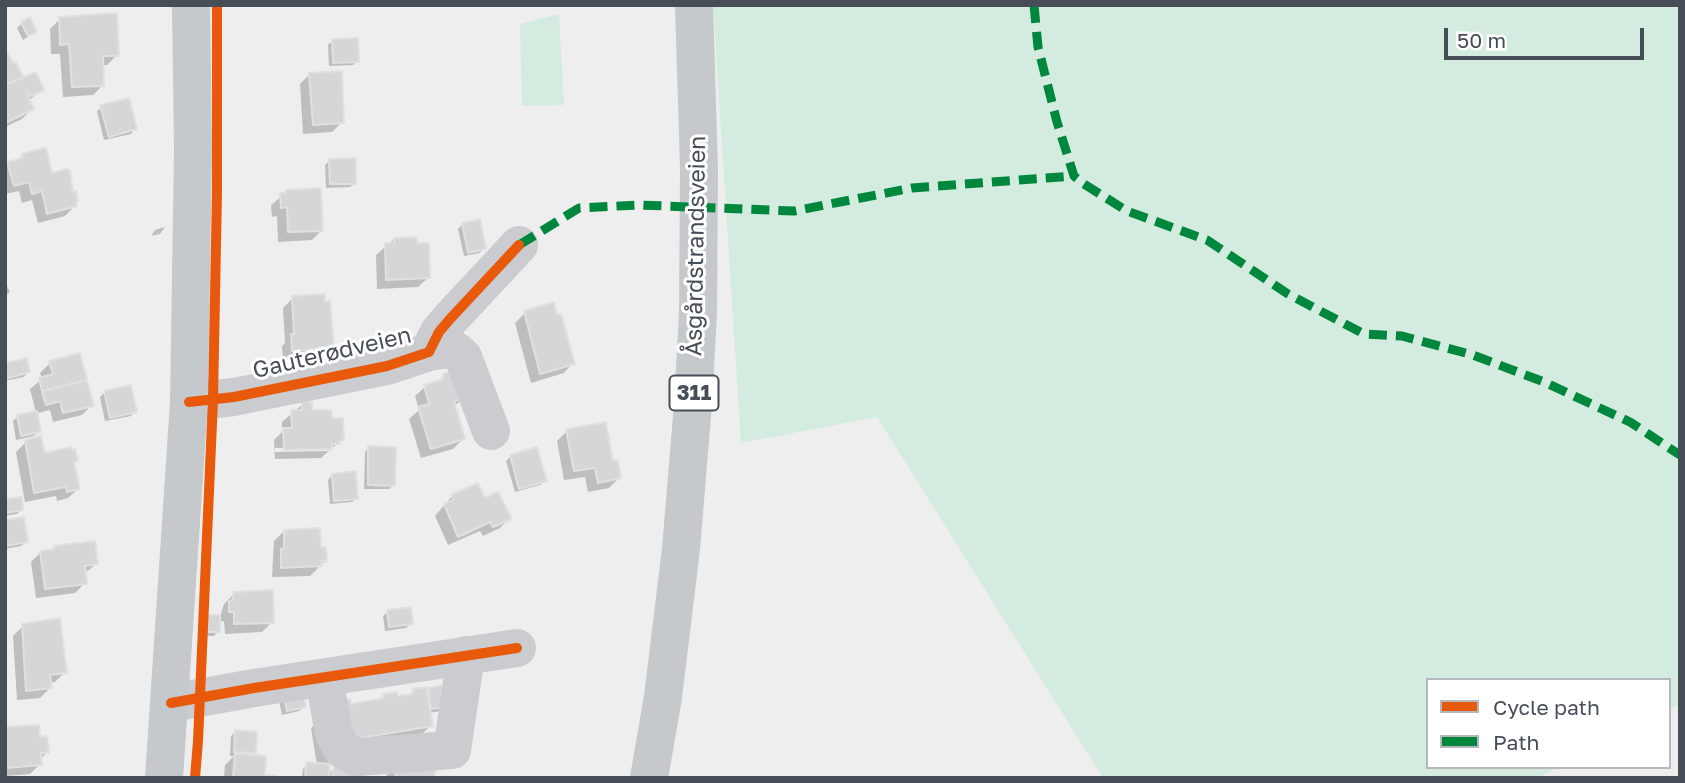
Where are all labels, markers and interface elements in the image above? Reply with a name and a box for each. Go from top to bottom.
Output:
scale bar [1447,14,1646,58]
text: 50 m [1457,27,1506,53]
street label: Åsgårdstrandsveien [680,136,712,356]
street label: Gauterødveien [250,321,414,385]
road number: 311 [670,376,718,410]
legend [1426,678,1671,769]
text: Cycle path [1493,694,1600,720]
text: Path [1493,729,1540,755]

